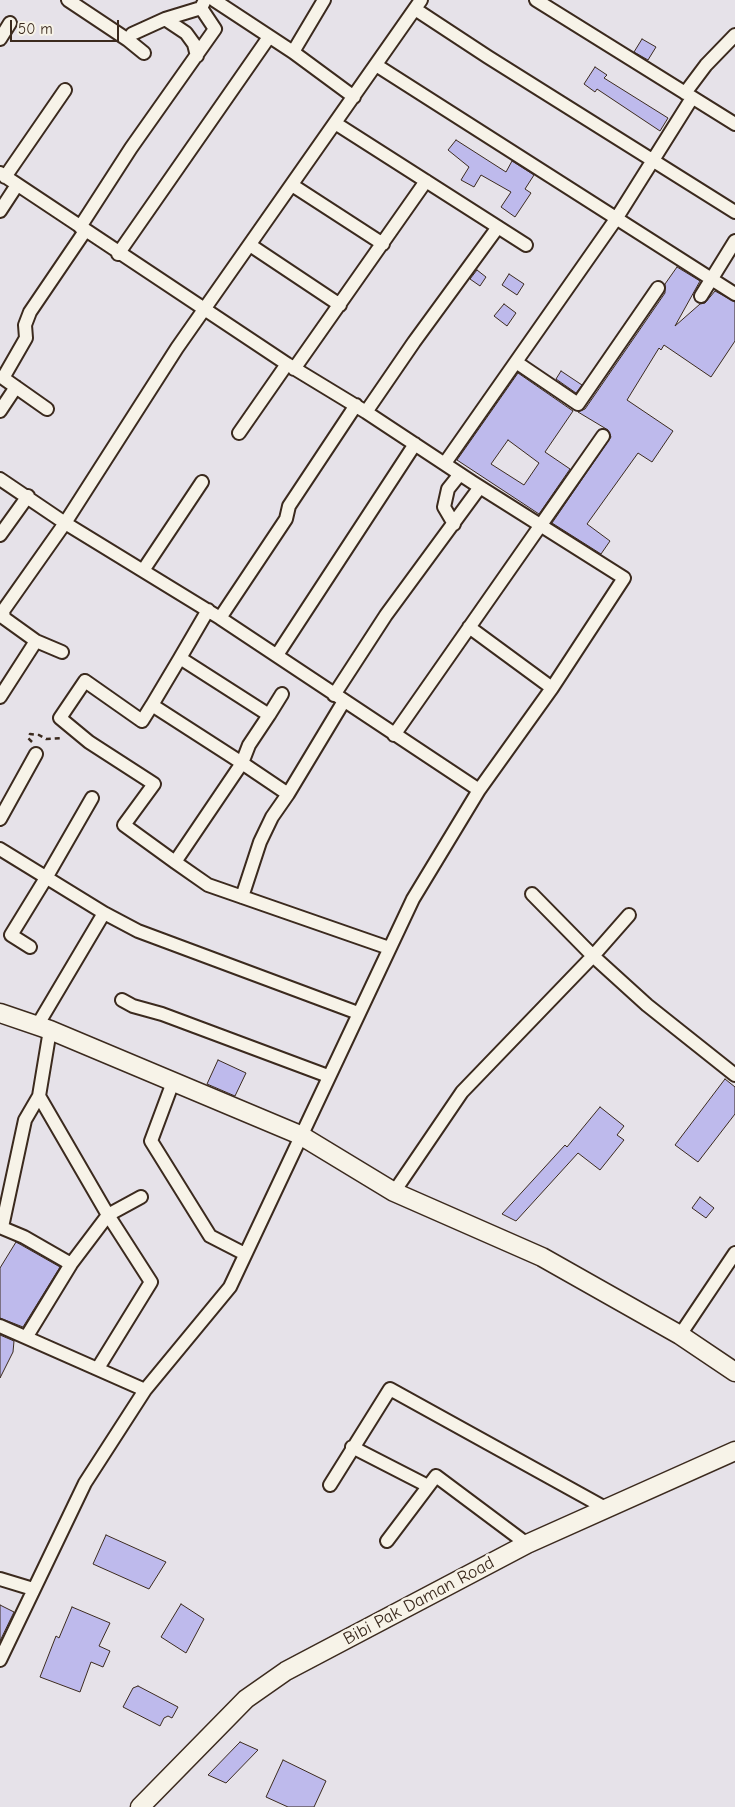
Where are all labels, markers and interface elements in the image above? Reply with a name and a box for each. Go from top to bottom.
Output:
scale bar [12,10,121,42]
text: 50 m [18,20,53,38]
street label: Bibi Pak Daman Road [340,1552,498,1650]

